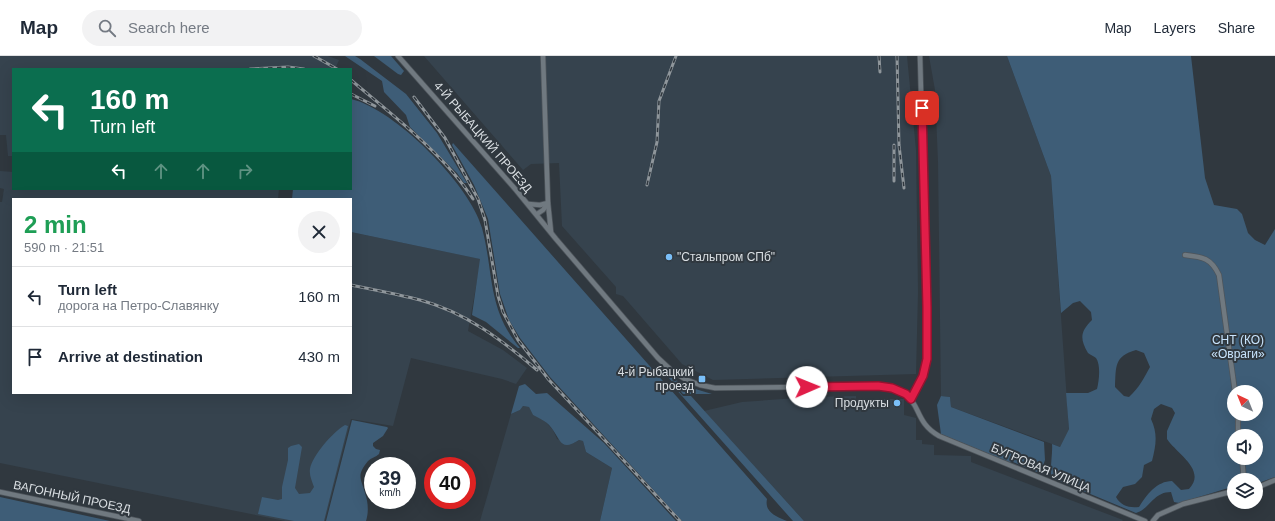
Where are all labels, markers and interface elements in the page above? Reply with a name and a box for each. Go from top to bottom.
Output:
search box [82,10,362,46]
text: Map [20,17,58,38]
icon: search [96,17,118,39]
text: Search here [128,19,210,36]
text: Map [1104,20,1132,36]
text: Layers [1154,20,1196,36]
text: Share [1218,20,1255,36]
street label: 4-Й РЫБАЦКИЙ ПРОЕЗД [431,78,536,195]
icon: left [24,84,76,136]
text: 160 m [90,84,169,115]
pin [905,91,939,125]
icon: arrive [911,97,933,119]
text: Turn left [90,117,155,137]
icon: left [108,160,130,182]
icon: ahead [150,160,172,182]
icon: ahead [192,160,214,182]
icon: right [234,160,256,182]
text: 2 min [24,211,87,238]
button: close [298,211,340,253]
text: 590 m · 21:51 [24,240,104,255]
place label: "Стальпром СПб" [677,250,775,264]
marker: "Стальпром СПб" [664,252,674,262]
text: Turn left [58,281,117,298]
icon: left [24,286,46,308]
text: 160 m [298,288,340,305]
text: дорога на Петро-Славянку [58,298,219,313]
park label: СНТ (КО) «Овраги» [1211,333,1265,361]
icon: arrive [24,346,46,368]
text: Arrive at destination [58,348,203,365]
text: 430 m [298,348,340,365]
place label: 4-й Рыбацкий проезд [618,365,694,393]
position arrow [786,366,828,408]
marker: 4-й Рыбацкий проезд [697,374,707,384]
north arrow [1227,385,1263,421]
map controls [1227,385,1263,509]
place label: Продукты [835,396,889,410]
marker: Продукты [892,398,902,408]
button: sound [1227,429,1263,465]
street label: БУГРОВАЯ УЛИЦА [989,441,1093,495]
speed limit sign: 40 [424,457,476,509]
text: 39 [379,467,401,489]
button: layers [1227,473,1263,509]
street label: ВАГОННЫЙ ПРОЕЗД [12,477,132,516]
text: km/h [379,487,401,498]

